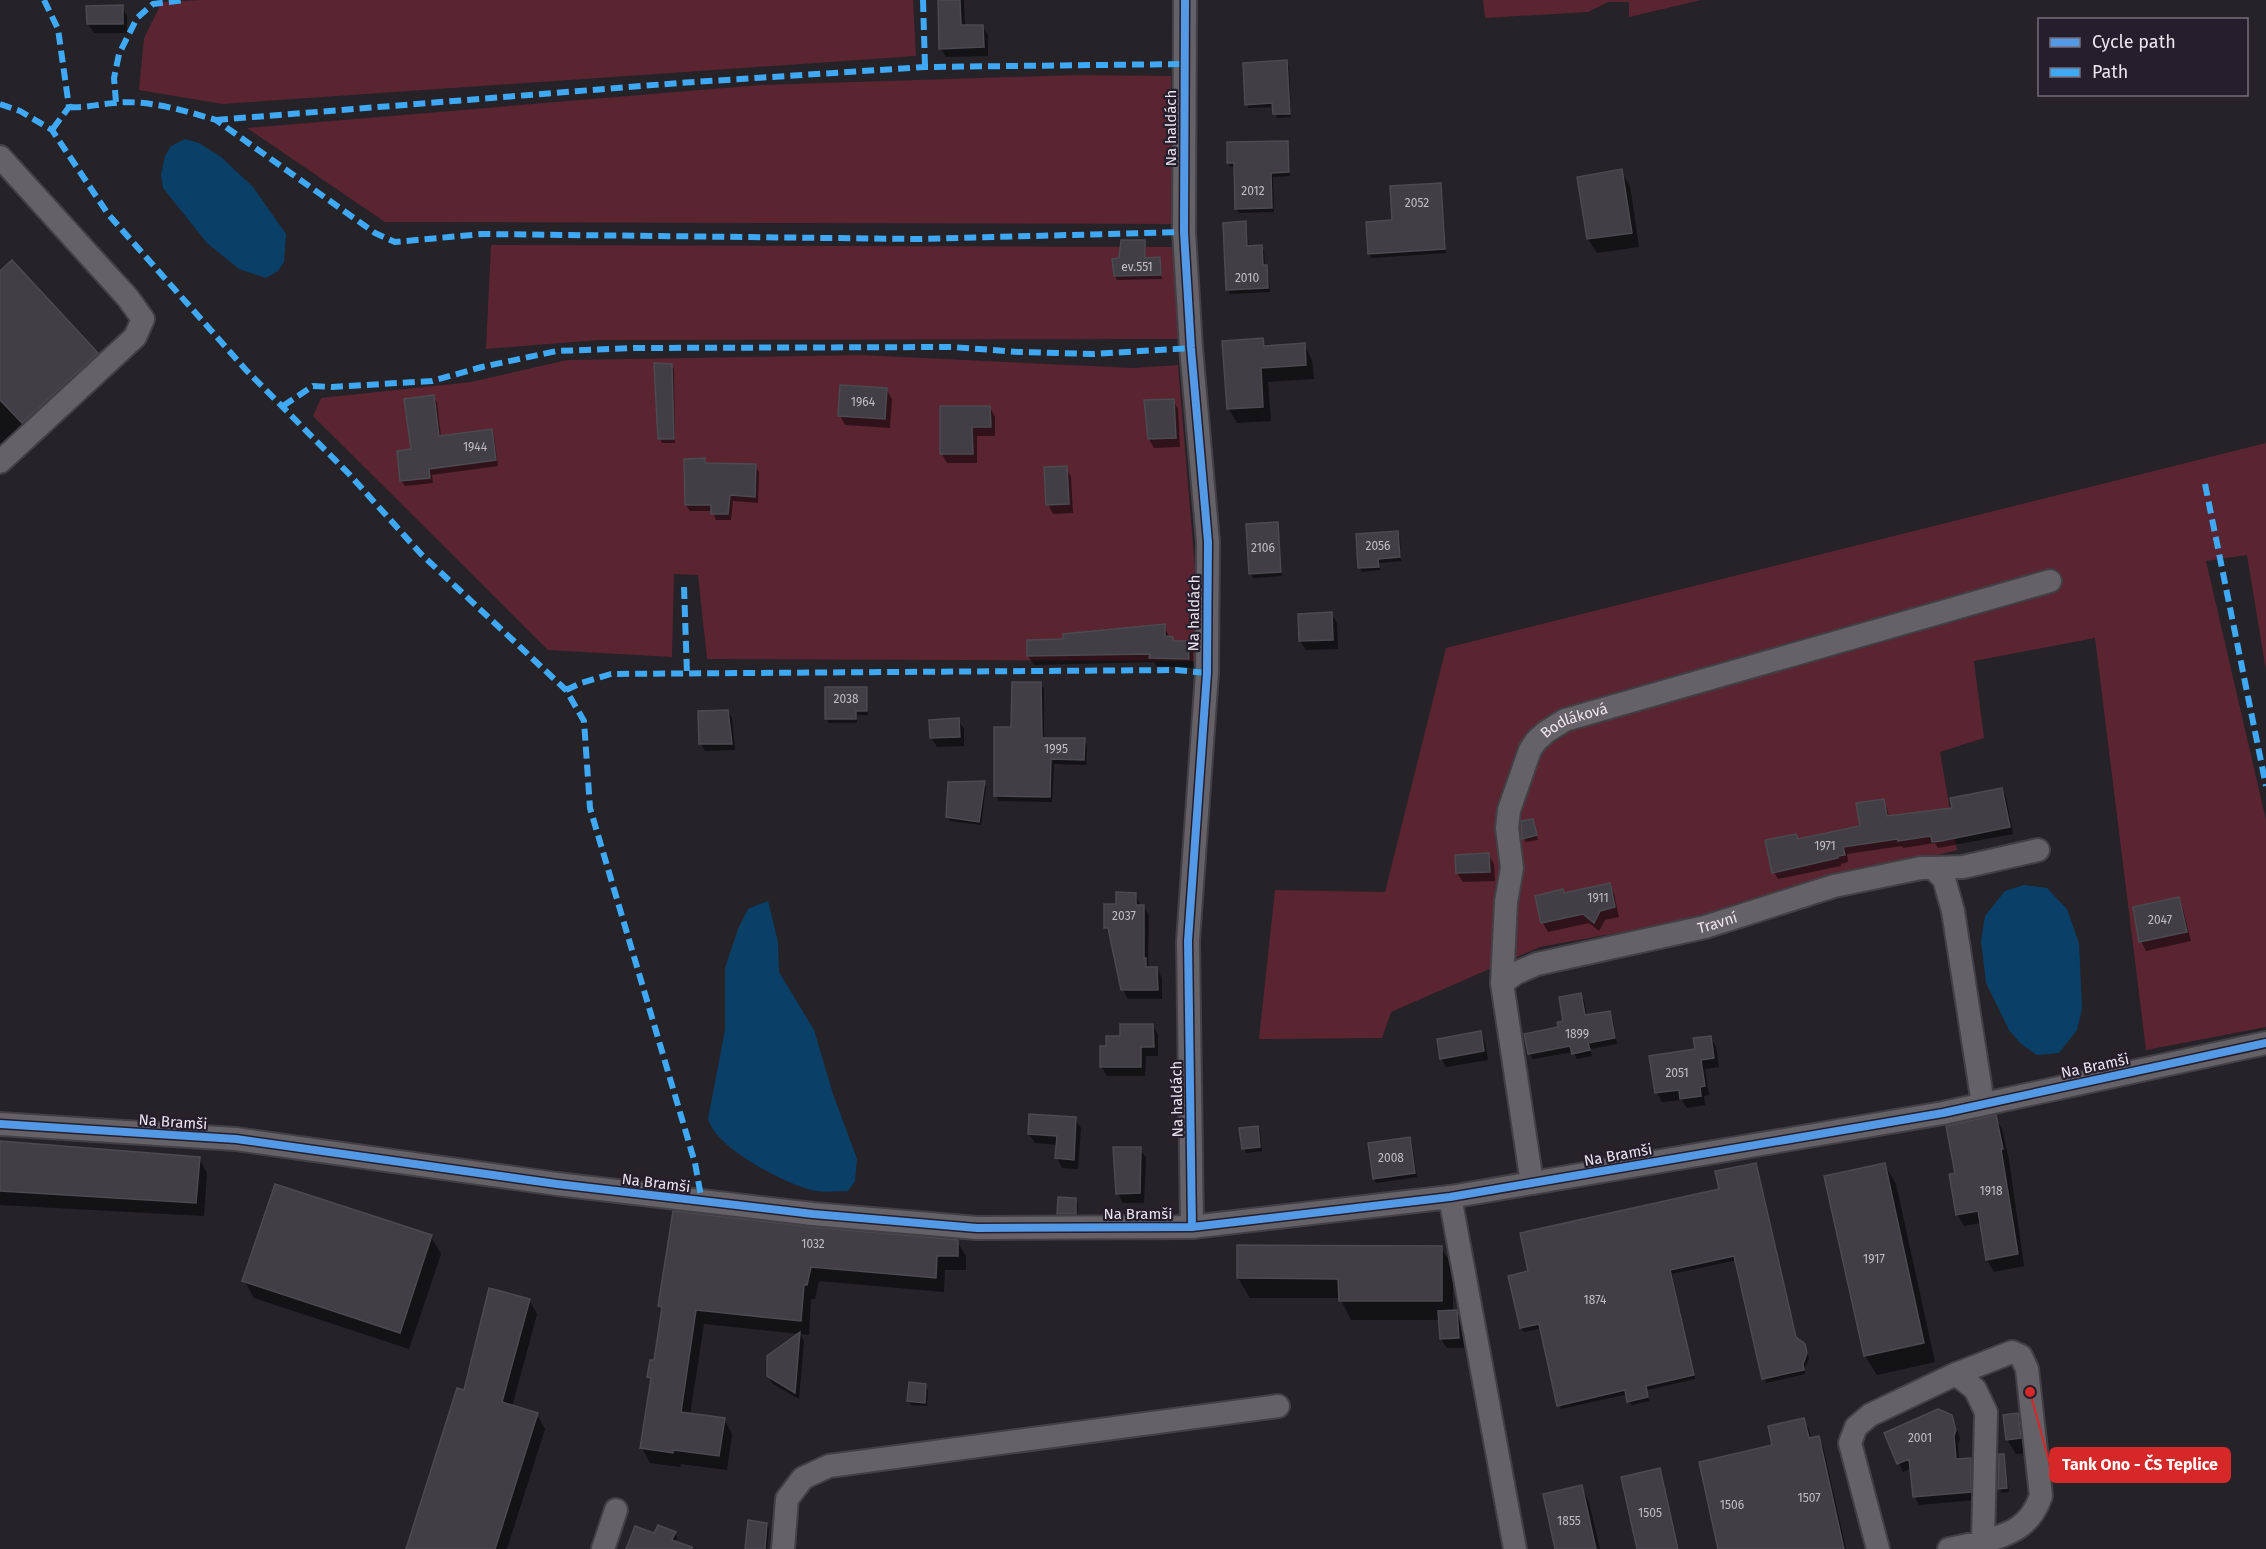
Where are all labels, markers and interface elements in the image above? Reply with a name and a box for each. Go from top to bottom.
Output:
legend [2038,18,2248,96]
text: Cycle path [2092,31,2176,53]
text: Path [2092,61,2128,83]
street label: Na haldách [1162,90,1180,166]
house number: 2012 [1241,184,1265,198]
house number: 2052 [1405,196,1429,210]
house number: ev.551 [1121,260,1153,274]
house number: 2010 [1235,271,1259,285]
house number: 1964 [851,395,876,409]
house number: 1944 [463,440,488,454]
house number: 2056 [1365,539,1391,553]
house number: 2106 [1251,541,1275,555]
street label: Na haldách [1184,575,1204,651]
house number: 2038 [833,692,859,706]
street label: Bodláková [1537,699,1610,742]
house number: 1995 [1044,742,1068,756]
house number: 1971 [1814,839,1836,853]
house number: 1911 [1587,891,1609,905]
street label: Travní [1696,908,1740,937]
house number: 2037 [1112,909,1136,923]
house number: 2047 [2148,913,2172,927]
house number: 1899 [1565,1027,1589,1041]
street label: Na Bramši [2059,1050,2131,1082]
street label: Na haldách [1167,1061,1187,1137]
house number: 2051 [1665,1066,1689,1080]
street label: Na Bramši [138,1111,208,1133]
street label: Na Bramši [1582,1140,1654,1170]
house number: 2008 [1378,1151,1404,1165]
street label: Na Bramši [621,1170,691,1196]
house number: 1918 [1979,1184,2003,1198]
street label: Na Bramši [1103,1205,1173,1223]
house number: 1032 [801,1237,825,1251]
house number: 1917 [1863,1252,1885,1266]
house number: 1874 [1584,1293,1607,1307]
house number: 2001 [1908,1431,1932,1445]
callout: Tank Ono - ČS Teplice [2050,1448,2230,1482]
text: Tank Ono - ČS Teplice [2062,1454,2218,1474]
house number: 1507 [1798,1491,1821,1505]
house number: 1506 [1720,1498,1744,1512]
house number: 1505 [1638,1506,1662,1520]
house number: 1855 [1557,1514,1581,1528]

